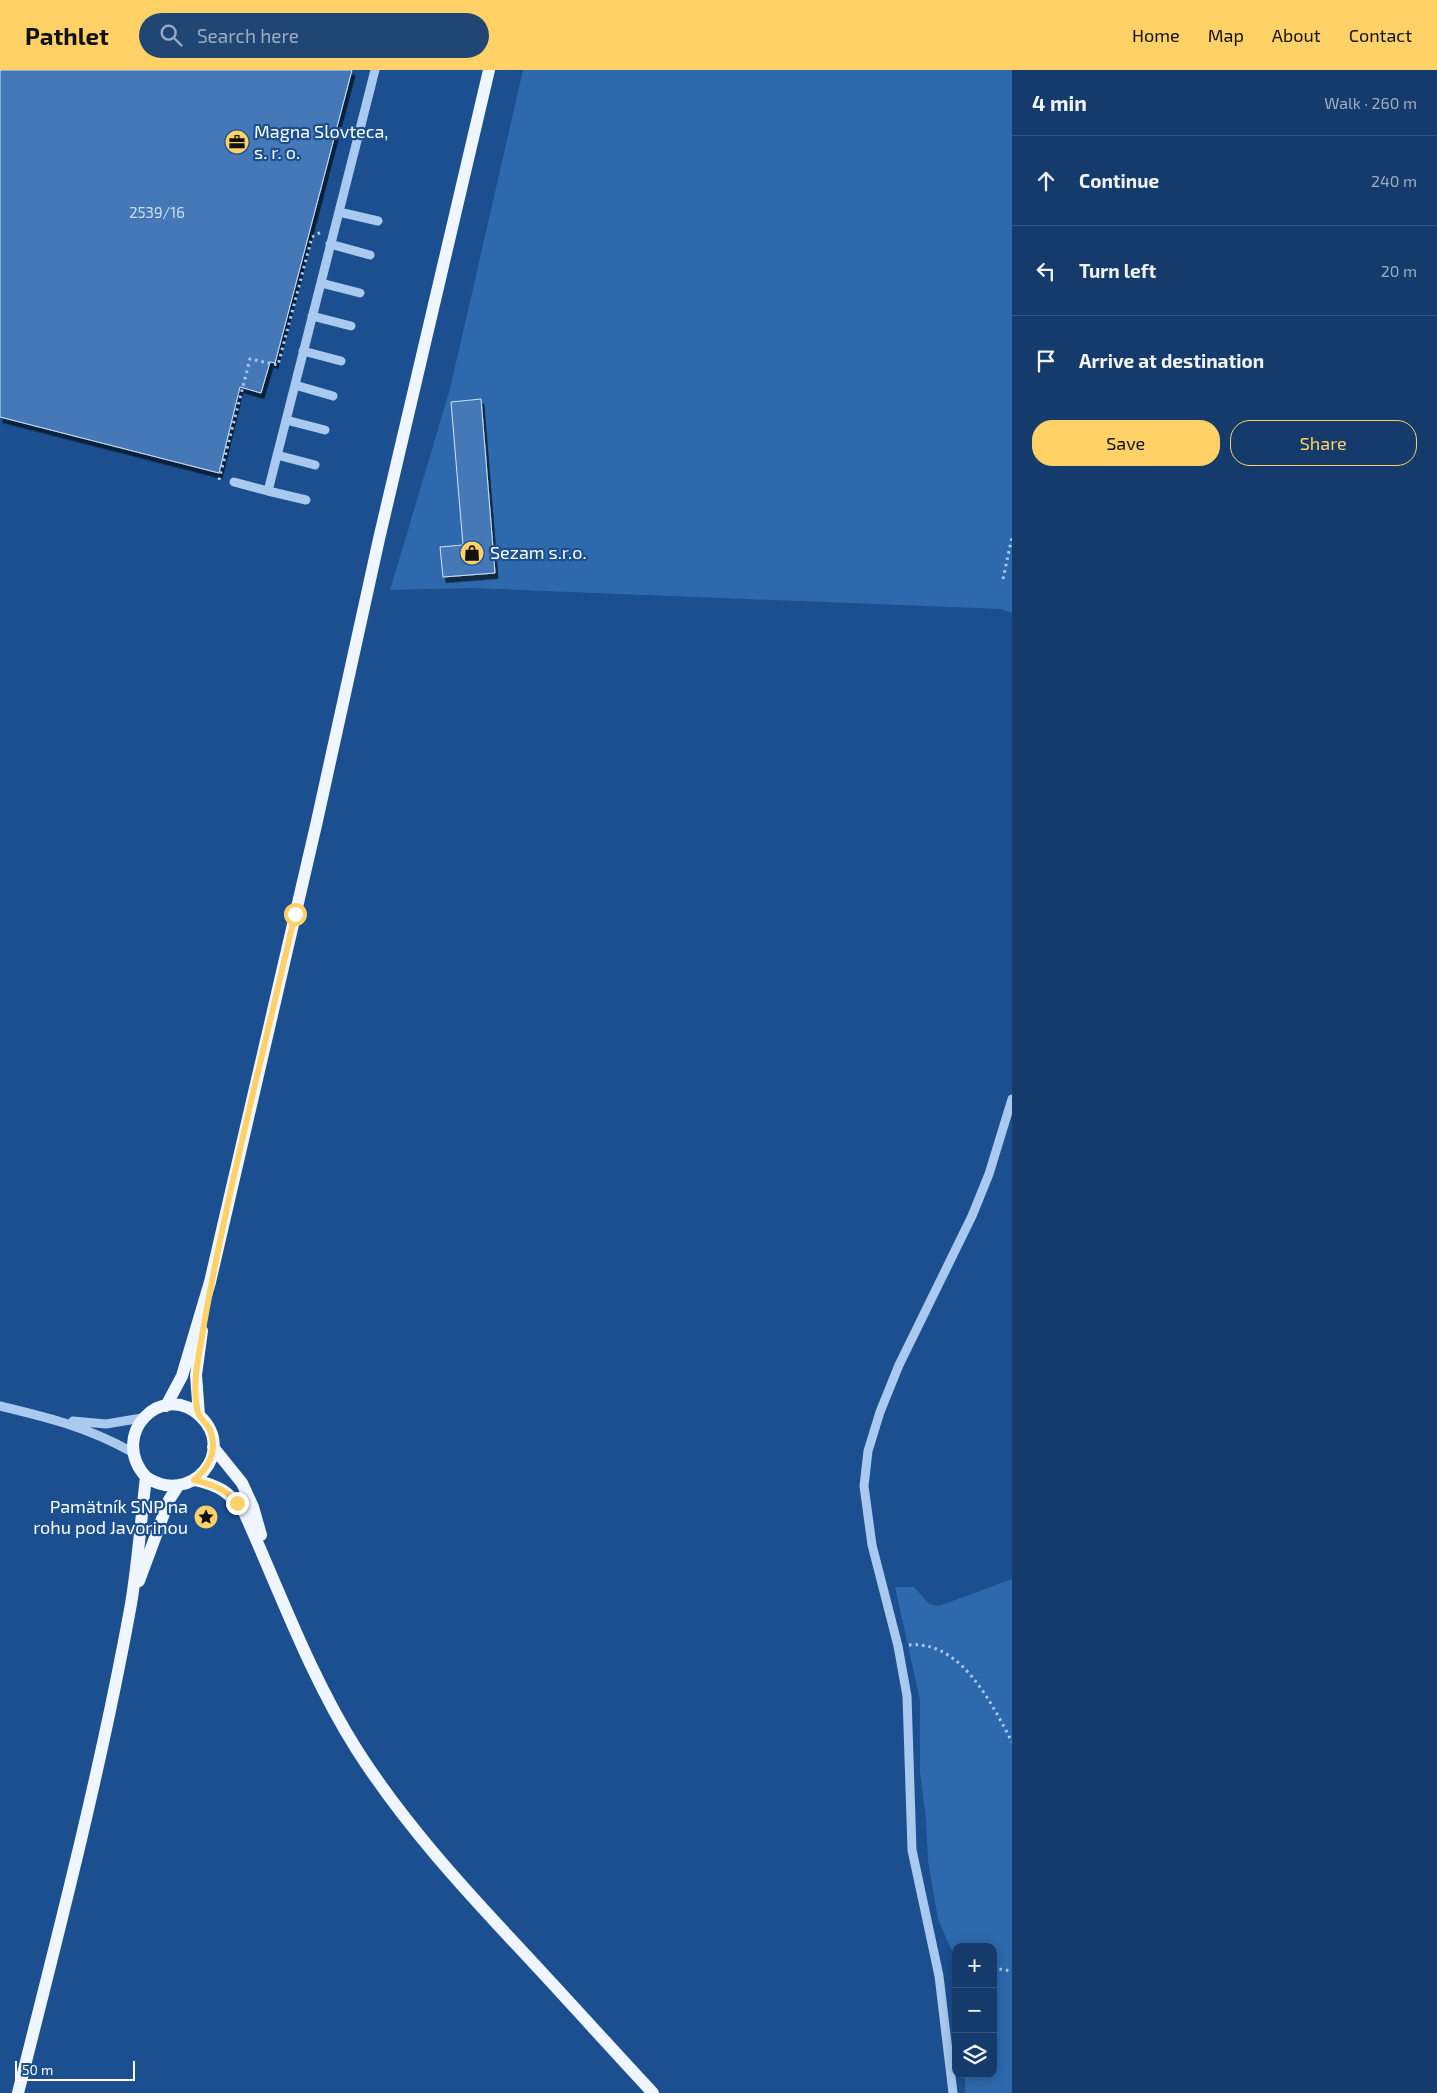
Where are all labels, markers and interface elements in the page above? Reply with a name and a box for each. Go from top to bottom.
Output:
search box [139,13,489,58]
text: Pathlet [25,21,109,50]
icon: search [157,21,185,49]
text: Search here [197,24,299,47]
text: Home [1132,24,1180,46]
text: Map [1208,24,1244,46]
text: About [1272,24,1321,46]
text: Contact [1349,24,1412,46]
text: 4 min [1032,90,1087,115]
text: Walk · 260 m [1324,93,1417,112]
place label: Magna Slovteca, s. r. o. [254,120,388,163]
office icon: Magna Slovteca, s. r. o. [224,129,250,155]
icon: ahead [1032,167,1060,195]
text: Continue [1079,169,1159,192]
text: 240 m [1371,171,1417,190]
house number: 2539/16 [129,203,185,221]
icon: left [1032,257,1060,285]
text: Turn left [1079,259,1156,282]
text: 20 m [1381,261,1417,280]
icon: arrive [1032,347,1060,375]
text: Arrive at destination [1079,349,1264,372]
button: Save [1032,420,1220,466]
button: Share [1230,420,1417,466]
shop icon: Sezam s.r.o. [459,540,485,566]
place label: Sezam s.r.o. [490,541,587,563]
route start [284,903,307,926]
route end [226,1492,249,1515]
place label: Pamätník SNP na rohu pod Javorinou [33,1495,188,1538]
place icon: Pamätník SNP na rohu pod Javorinou [193,1504,219,1530]
map controls [952,1943,997,2078]
button: + [952,1943,997,1988]
button: − [952,1988,997,2033]
button: layers [952,2033,997,2078]
scale bar [15,2058,135,2081]
text: 50 m [22,2061,53,2078]

